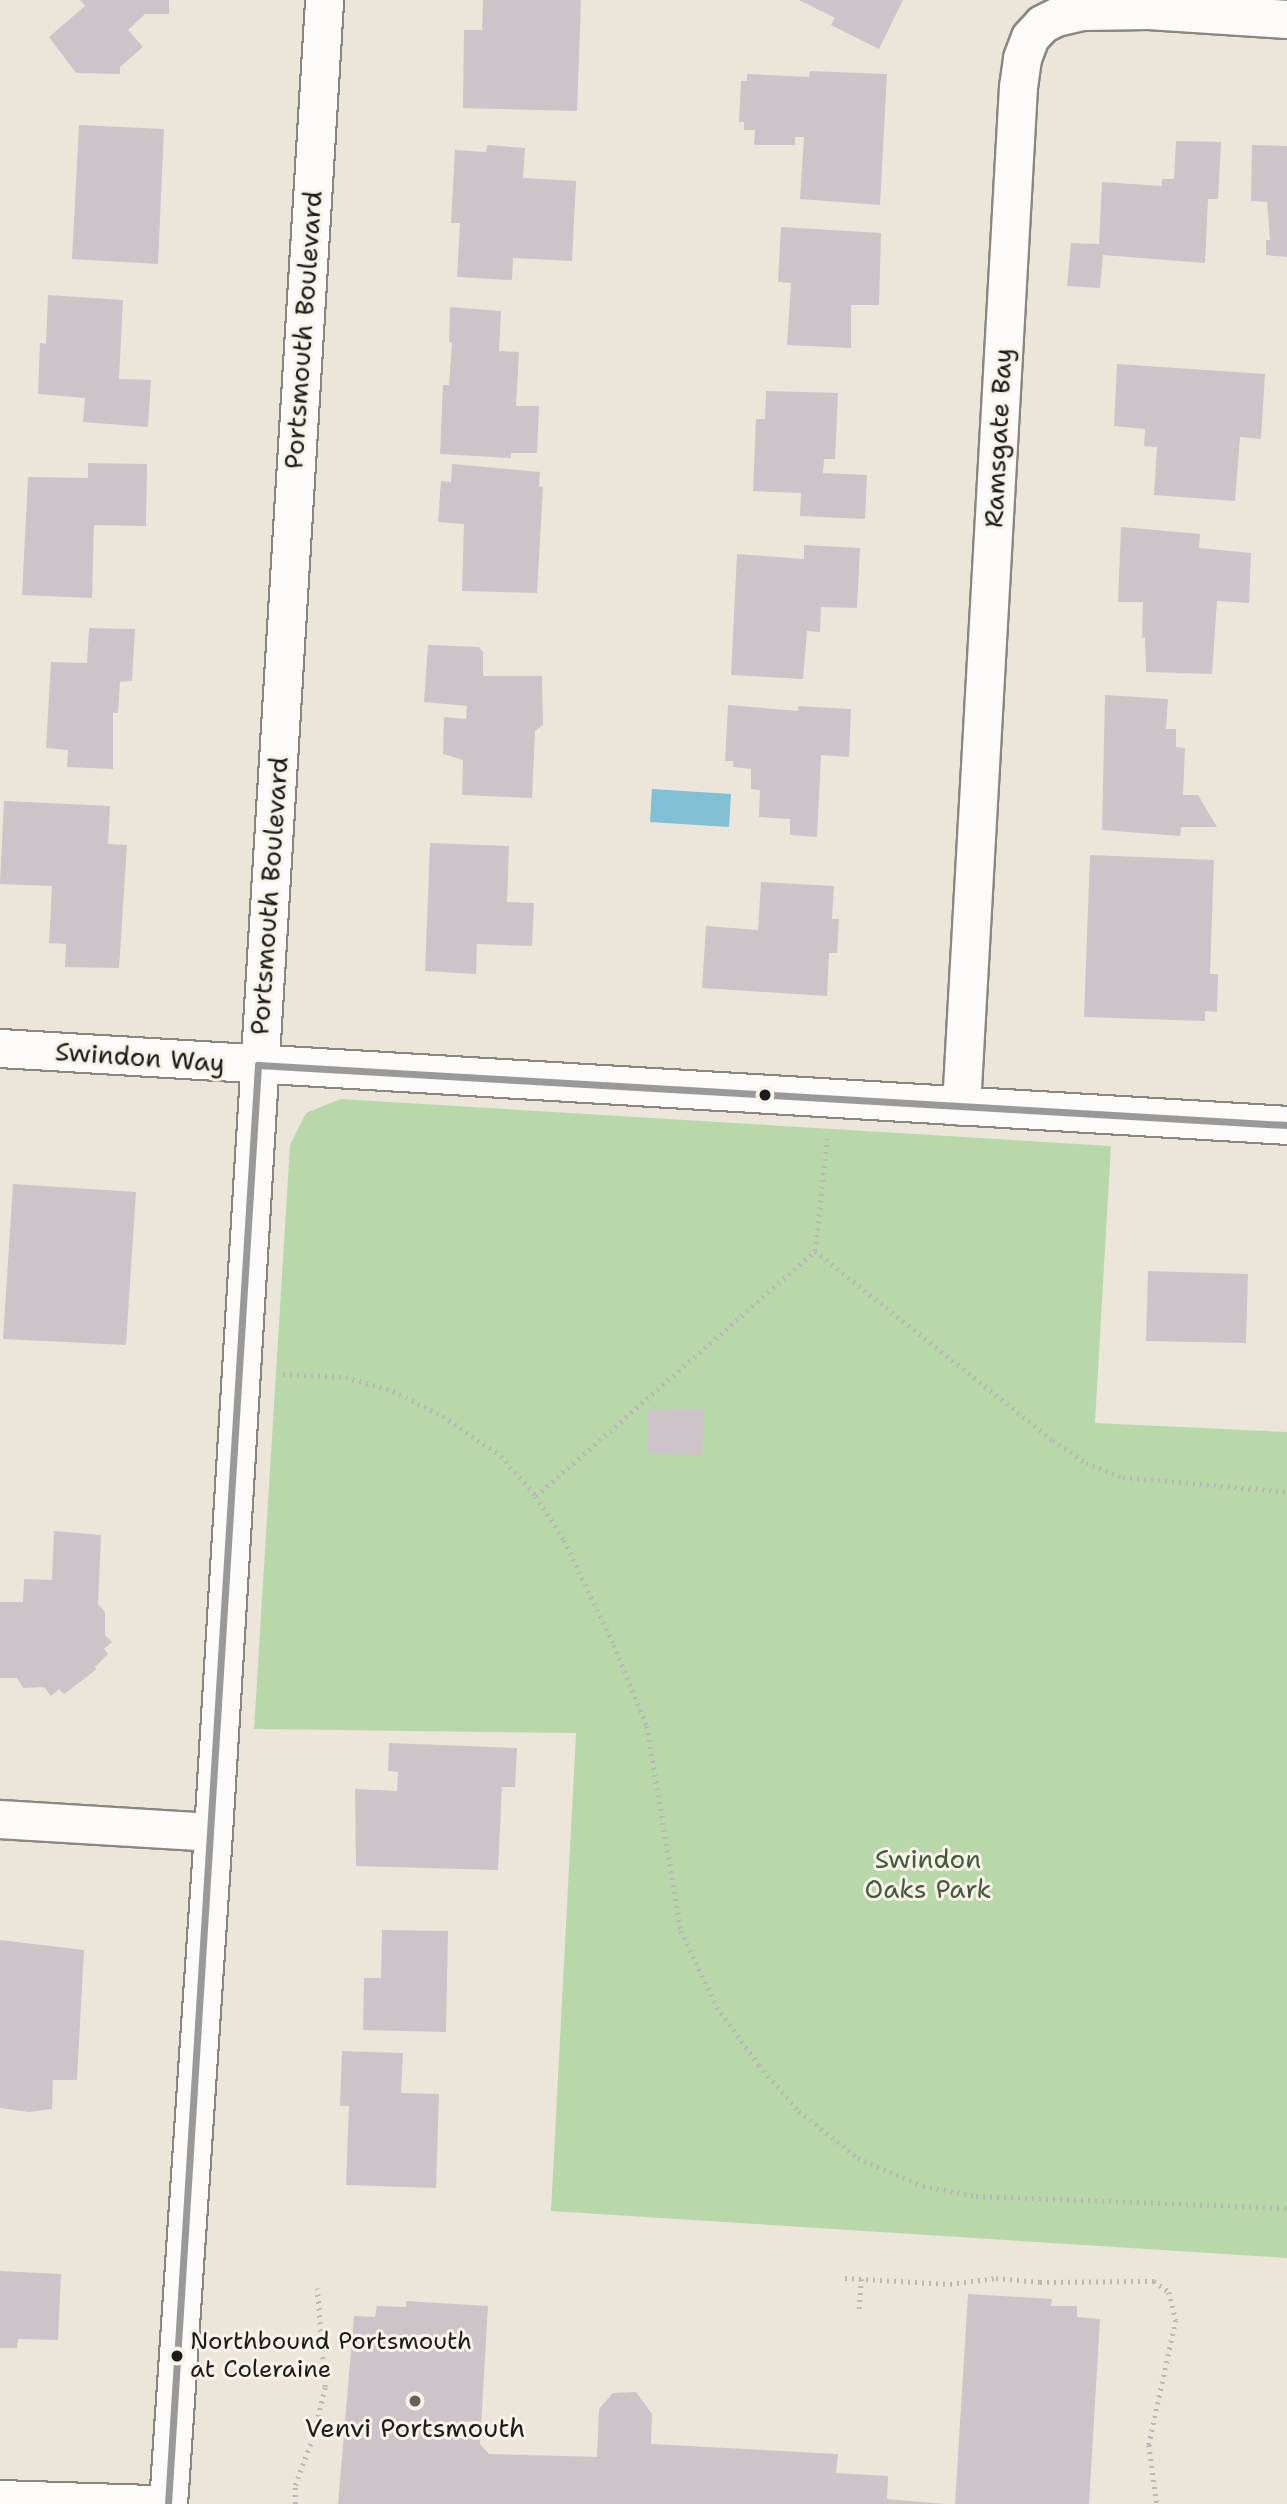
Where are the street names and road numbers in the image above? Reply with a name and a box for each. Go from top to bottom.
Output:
street label: Portsmouth Boulevard [278,190,328,470]
street label: Ramsgate Bay [978,347,1018,529]
street label: Portsmouth Boulevard [244,756,294,1036]
street label: Swindon Way [54,1036,226,1078]

